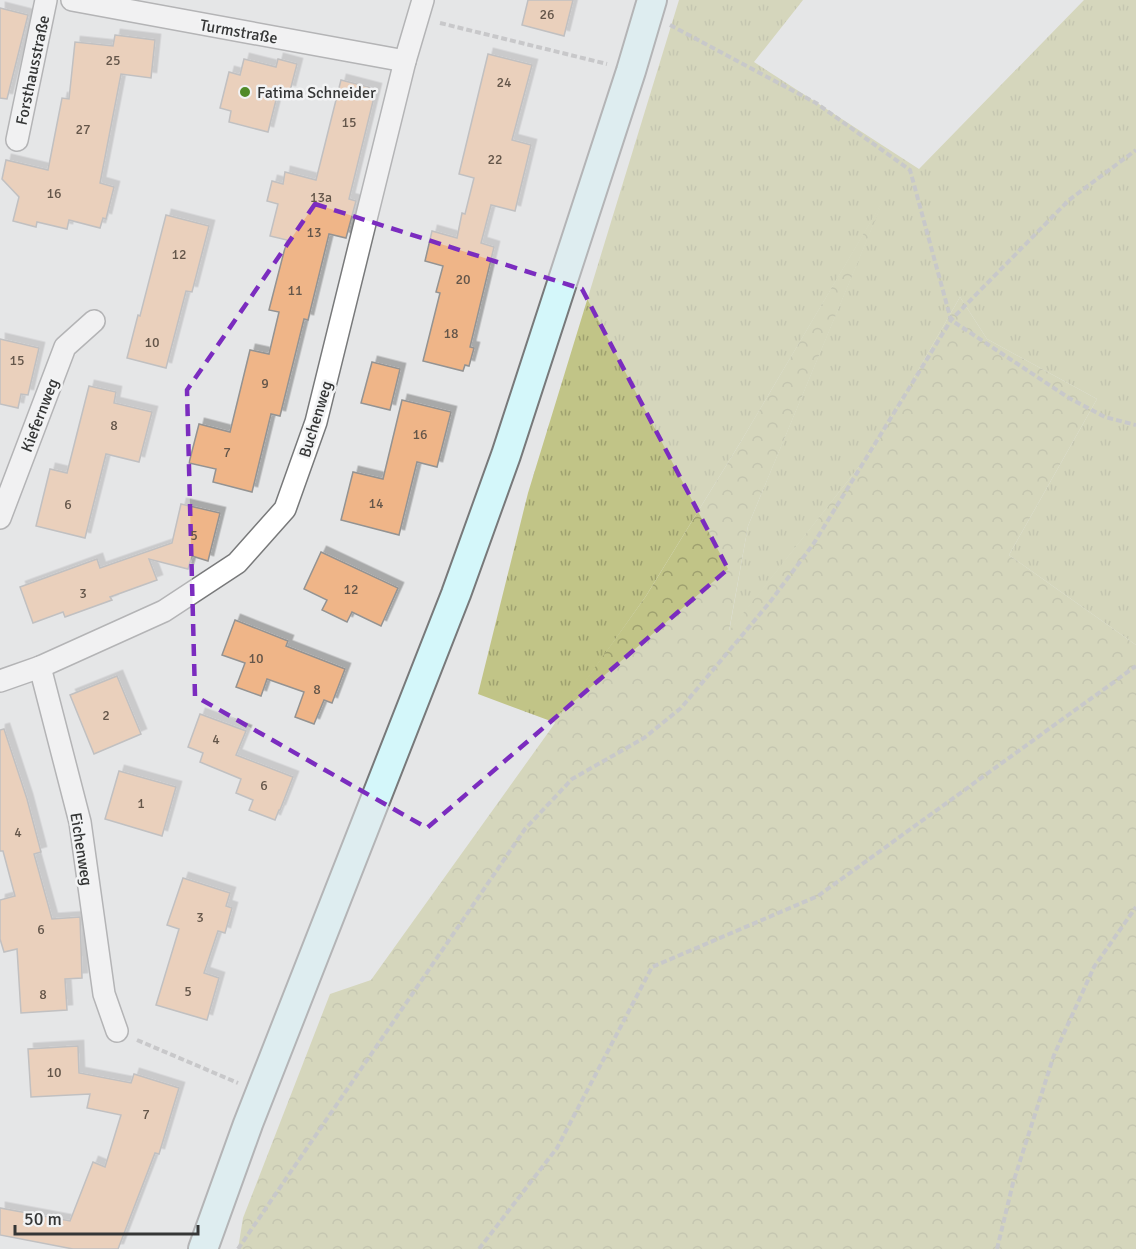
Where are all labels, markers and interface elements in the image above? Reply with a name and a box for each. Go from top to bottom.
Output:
house number: 26 [539,6,555,23]
street label: Forsthausstraße [12,13,54,127]
street label: Turmstraße [198,15,279,49]
house number: 25 [105,52,121,69]
house number: 24 [496,74,512,91]
place label: Fatima Schneider [257,83,376,103]
marker: Fatima Schneider [238,85,252,99]
house number: 15 [341,114,357,131]
house number: 27 [75,121,91,138]
house number: 22 [487,151,503,168]
house number: 16 [46,185,62,202]
house number: 13a [310,189,332,206]
house number: 13 [306,224,322,241]
house number: 12 [171,246,187,263]
house number: 20 [455,271,471,288]
house number: 11 [287,282,303,299]
house number: 18 [443,325,459,342]
house number: 10 [144,334,160,351]
house number: 15 [9,352,25,369]
house number: 9 [261,375,269,392]
street label: Kiefernweg [17,376,63,455]
street label: Buchenweg [295,379,337,460]
house number: 8 [110,417,118,434]
house number: 16 [412,426,428,443]
house number: 7 [223,444,231,461]
house number: 14 [368,495,384,512]
house number: 6 [64,496,72,513]
house number: 5 [190,527,198,544]
house number: 12 [343,581,359,598]
house number: 3 [79,585,87,602]
house number: 10 [248,650,264,667]
house number: 8 [313,681,321,698]
house number: 2 [102,707,110,724]
house number: 4 [212,731,220,748]
house number: 6 [260,777,268,794]
house number: 1 [137,795,145,812]
street label: Eichenweg [65,811,97,887]
house number: 4 [14,824,22,841]
house number: 3 [196,909,204,926]
house number: 6 [37,921,45,938]
house number: 5 [184,983,192,1000]
house number: 8 [39,986,47,1003]
house number: 10 [46,1064,62,1081]
house number: 7 [142,1106,150,1123]
scale bar [15,1198,198,1236]
text: 50 m [24,1208,62,1230]

